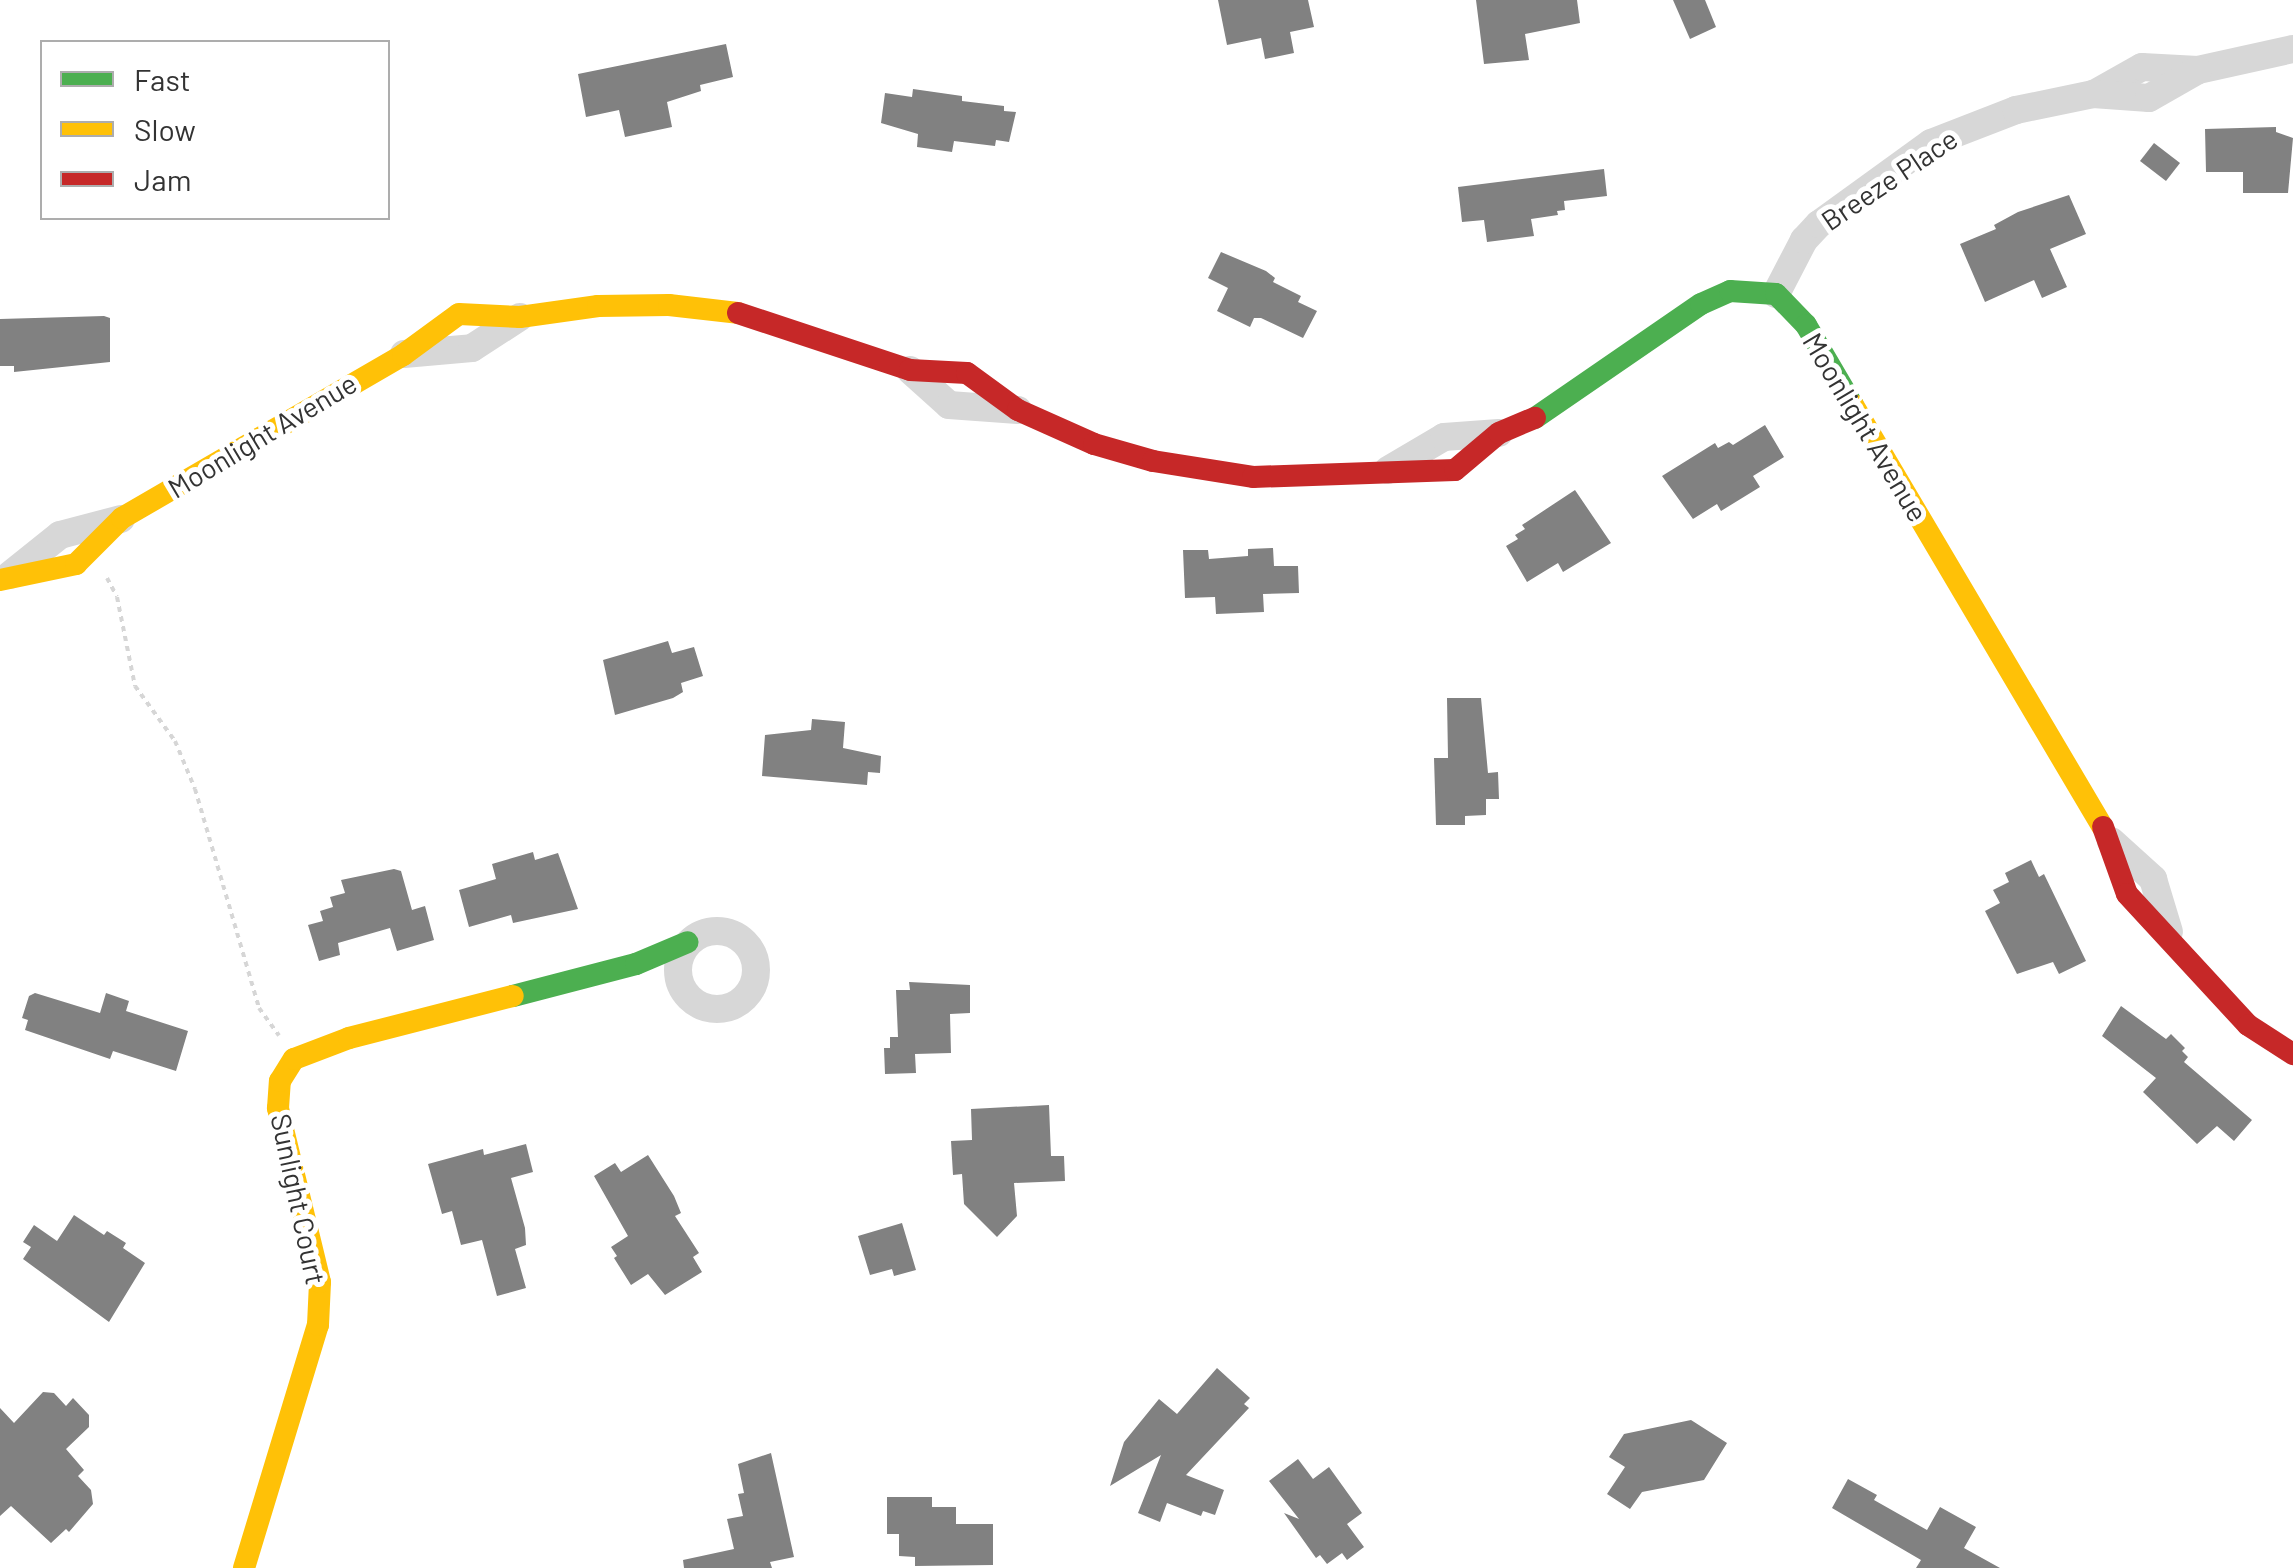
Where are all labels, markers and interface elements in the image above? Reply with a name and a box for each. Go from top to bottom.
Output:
legend [40,40,390,220]
text: Fast [134,61,191,97]
text: Slow [134,111,196,147]
street label: Breeze Place [1814,121,1964,237]
text: Jam [134,161,191,197]
street label: Moonlight Avenue [1796,327,1936,527]
street label: Moonlight Avenue [162,365,362,505]
street label: Sunlight Court [264,1110,334,1288]

